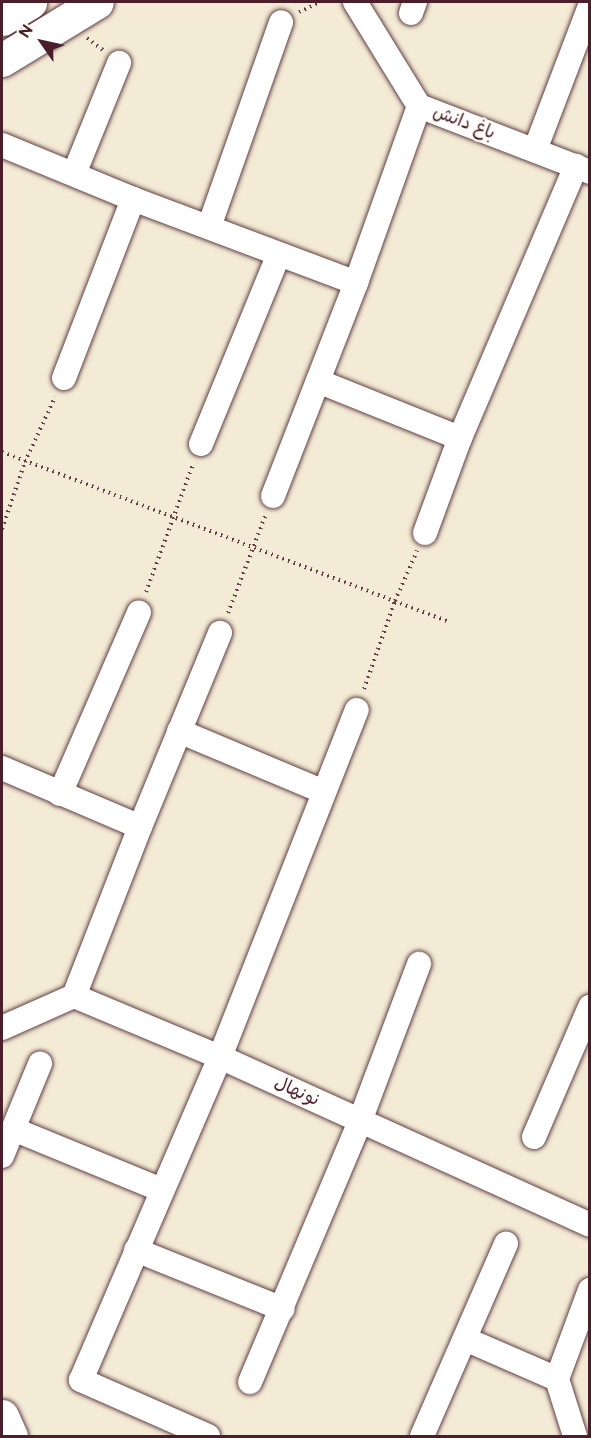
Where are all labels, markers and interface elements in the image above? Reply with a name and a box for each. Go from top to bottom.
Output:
north arrow [12,12,72,72]
text: N [15,21,38,42]
street label: باغ دانش [430,101,498,145]
street label: نونهال [271,1072,323,1112]

